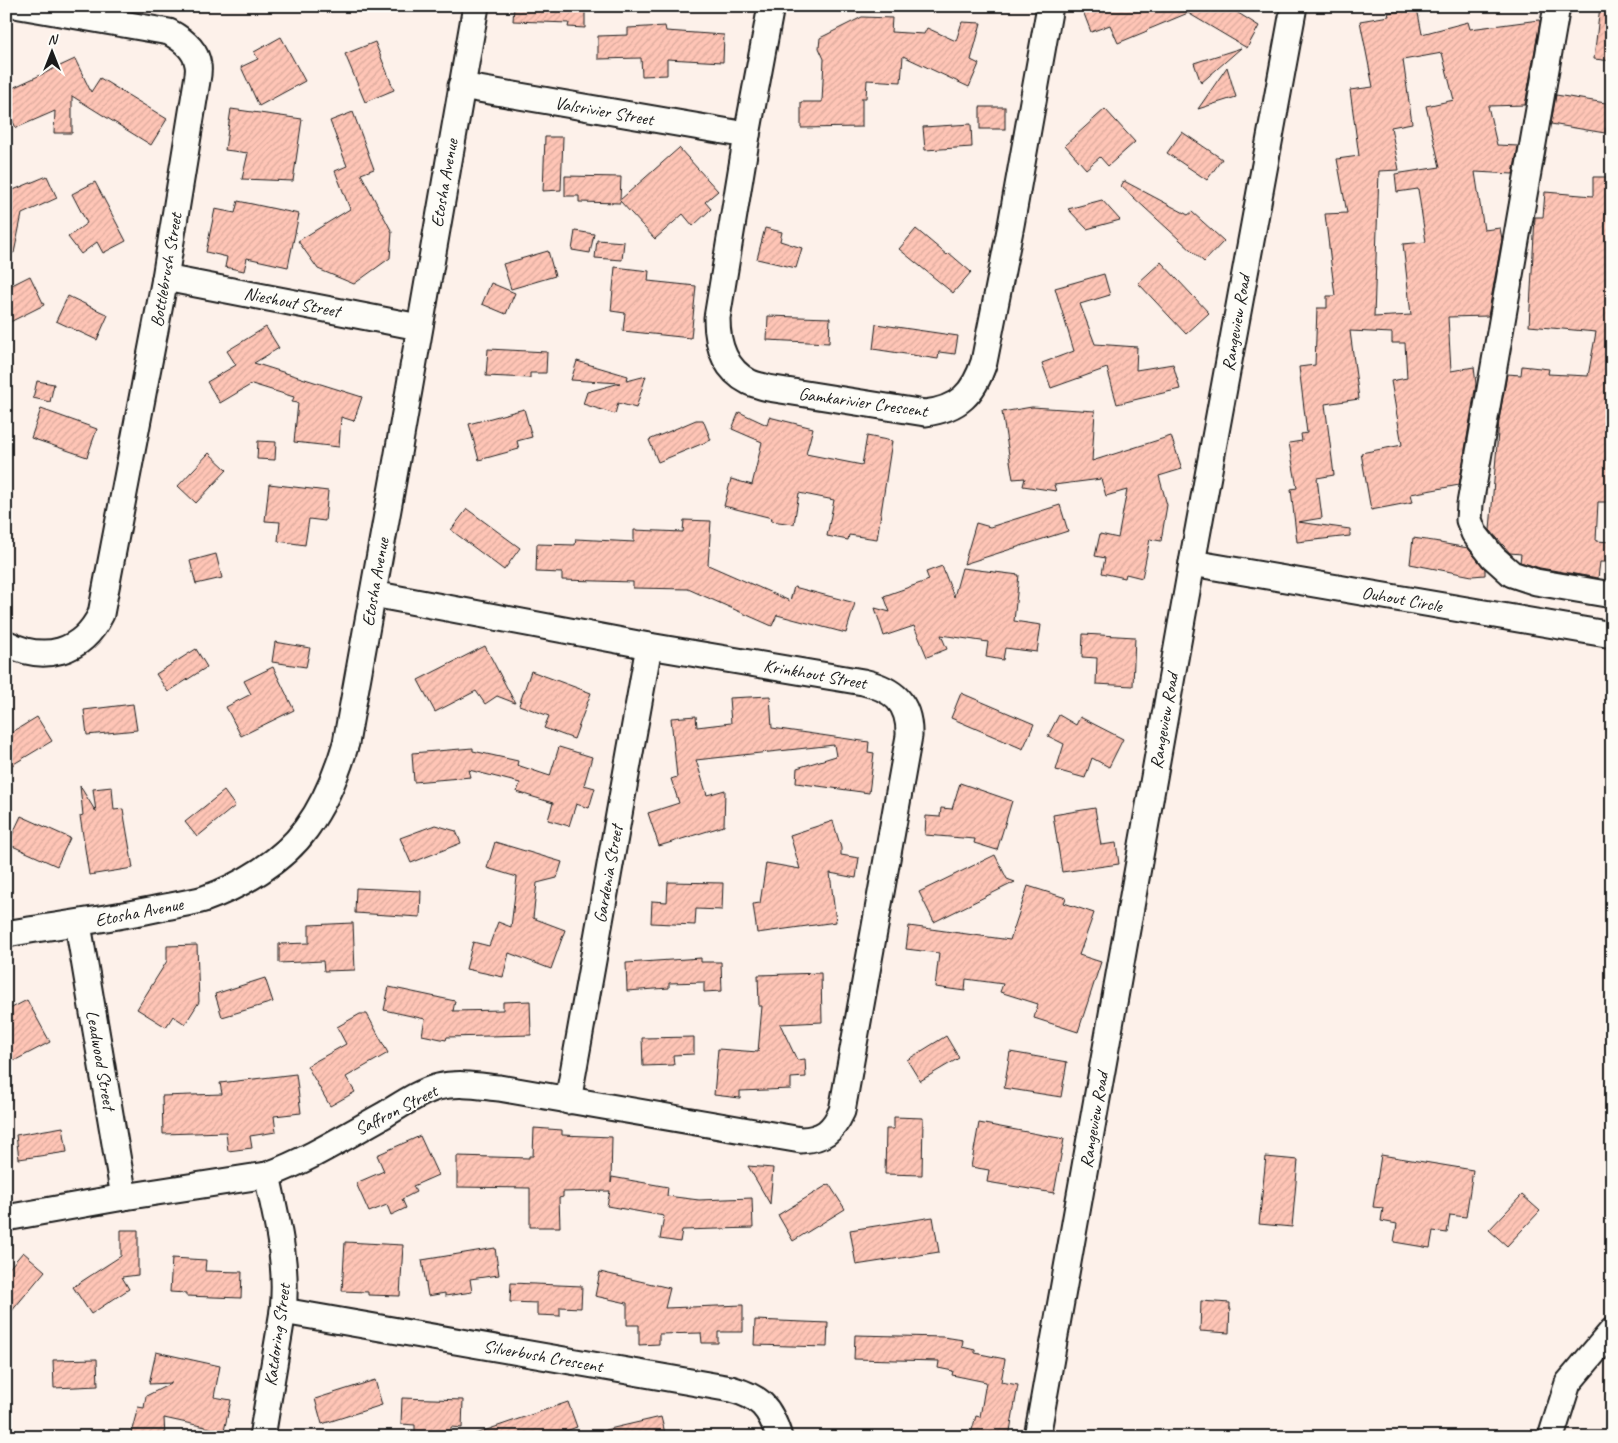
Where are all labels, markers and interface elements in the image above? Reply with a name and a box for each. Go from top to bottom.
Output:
north arrow [28,28,78,78]
text: N [48,31,59,48]
street label: Valsrivier Street [553,92,657,131]
street label: Etosha Avenue [425,136,463,229]
street label: Bottlebrush Street [145,209,187,329]
street label: Rangeview Road [1217,271,1256,373]
street label: Nieshout Street [242,282,345,323]
street label: Gamkarivier Crescent [797,382,931,422]
street label: Etosha Avenue [356,535,394,628]
street label: Ouhout Circle [1360,581,1445,617]
street label: Krinkhout Street [762,654,870,694]
street label: Rangeview Road [1145,669,1184,771]
street label: Gardenia Street [589,820,628,925]
street label: Etosha Avenue [93,892,186,931]
street label: Leadwood Street [81,1009,121,1114]
street label: Rangeview Road [1075,1068,1114,1170]
street label: Saffron Street [351,1079,443,1140]
street label: Katdoring Street [259,1280,295,1388]
street label: Silverbush Crescent [482,1335,606,1378]

